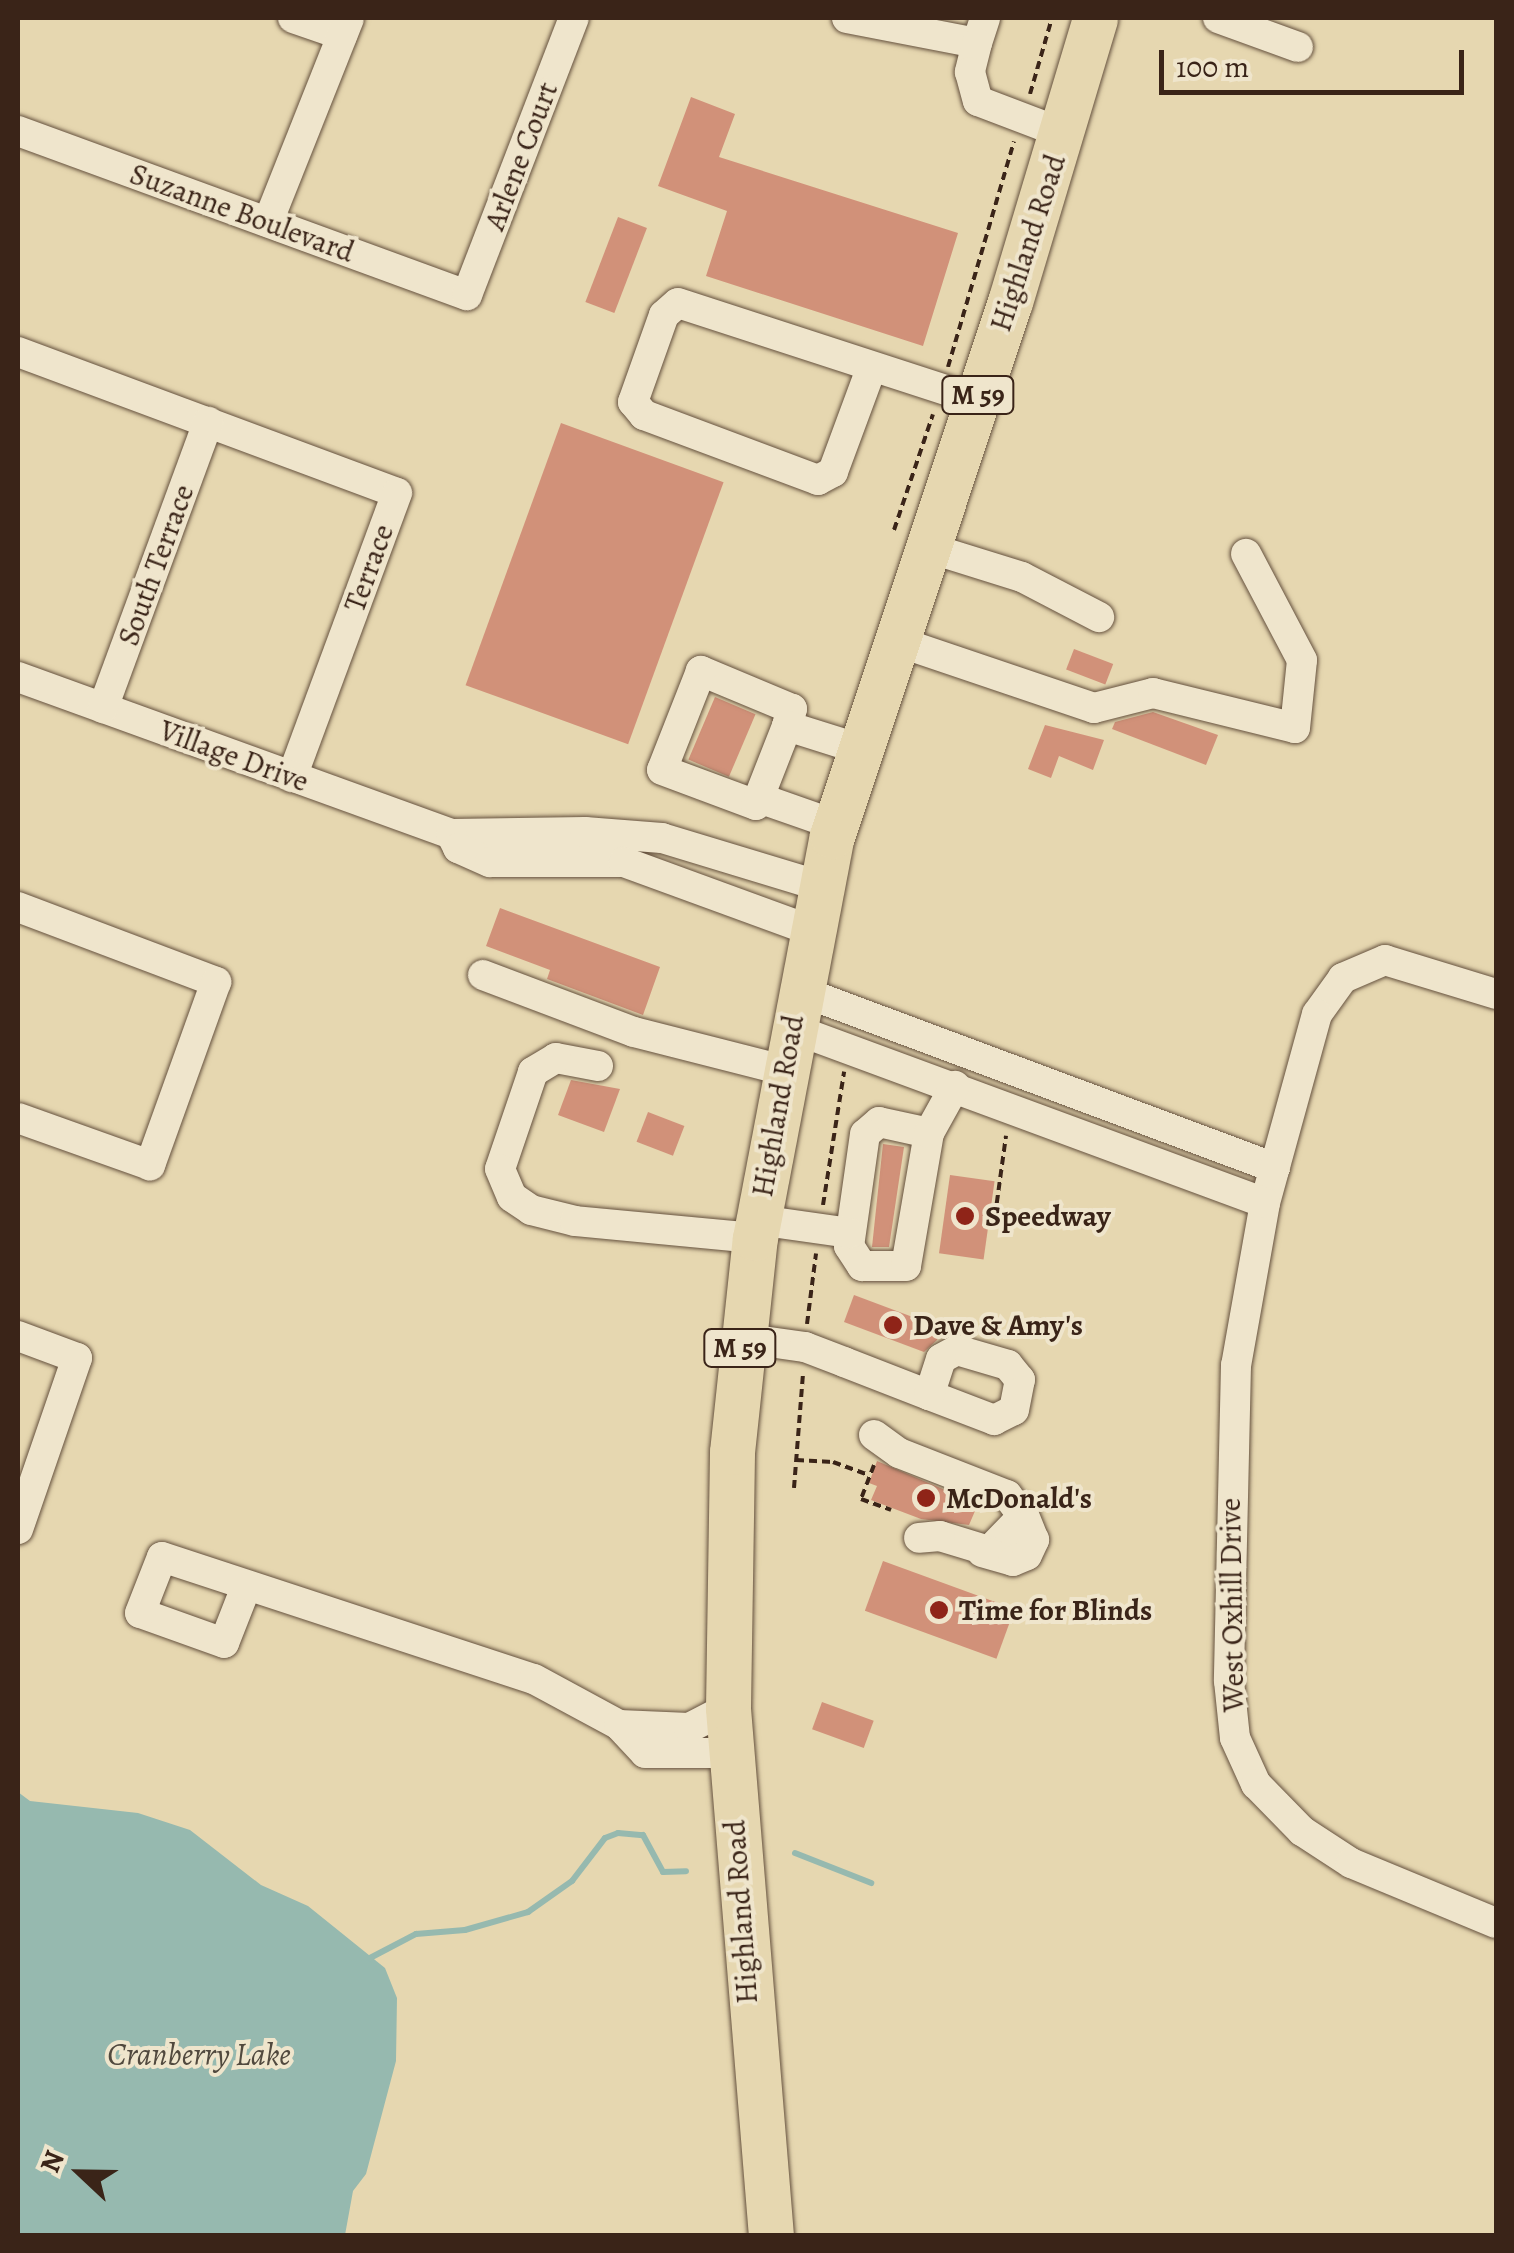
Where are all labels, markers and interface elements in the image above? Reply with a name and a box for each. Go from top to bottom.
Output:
scale bar [1164,30,1469,92]
text: 100 m [1176,47,1249,87]
street label: Arlene Court [476,77,566,235]
street label: Highland Road [982,150,1074,336]
street label: Suzanne Boulevard [125,156,359,270]
road number: M 59 [940,372,1016,418]
street label: South Terrace [110,480,202,650]
street label: Terrace [337,519,401,617]
street label: Village Drive [155,712,313,800]
street label: Highland Road [744,1012,812,1200]
place label: Speedway [985,1198,1111,1234]
marker: Speedway [954,1205,976,1227]
place label: Dave & Amy's [913,1307,1083,1343]
marker: Dave & Amy's [882,1314,904,1336]
road number: M 59 [702,1325,778,1371]
place label: McDonald's [946,1480,1092,1516]
marker: McDonald's [915,1487,937,1509]
street label: West Oxhill Drive [1212,1497,1252,1713]
place label: Time for Blinds [959,1592,1152,1628]
marker: Time for Blinds [928,1599,950,1621]
street label: Highland Road [717,1819,765,2005]
water label: Cranberry Lake [107,2035,291,2073]
north arrow [30,2123,130,2223]
text: N [31,2145,74,2178]

